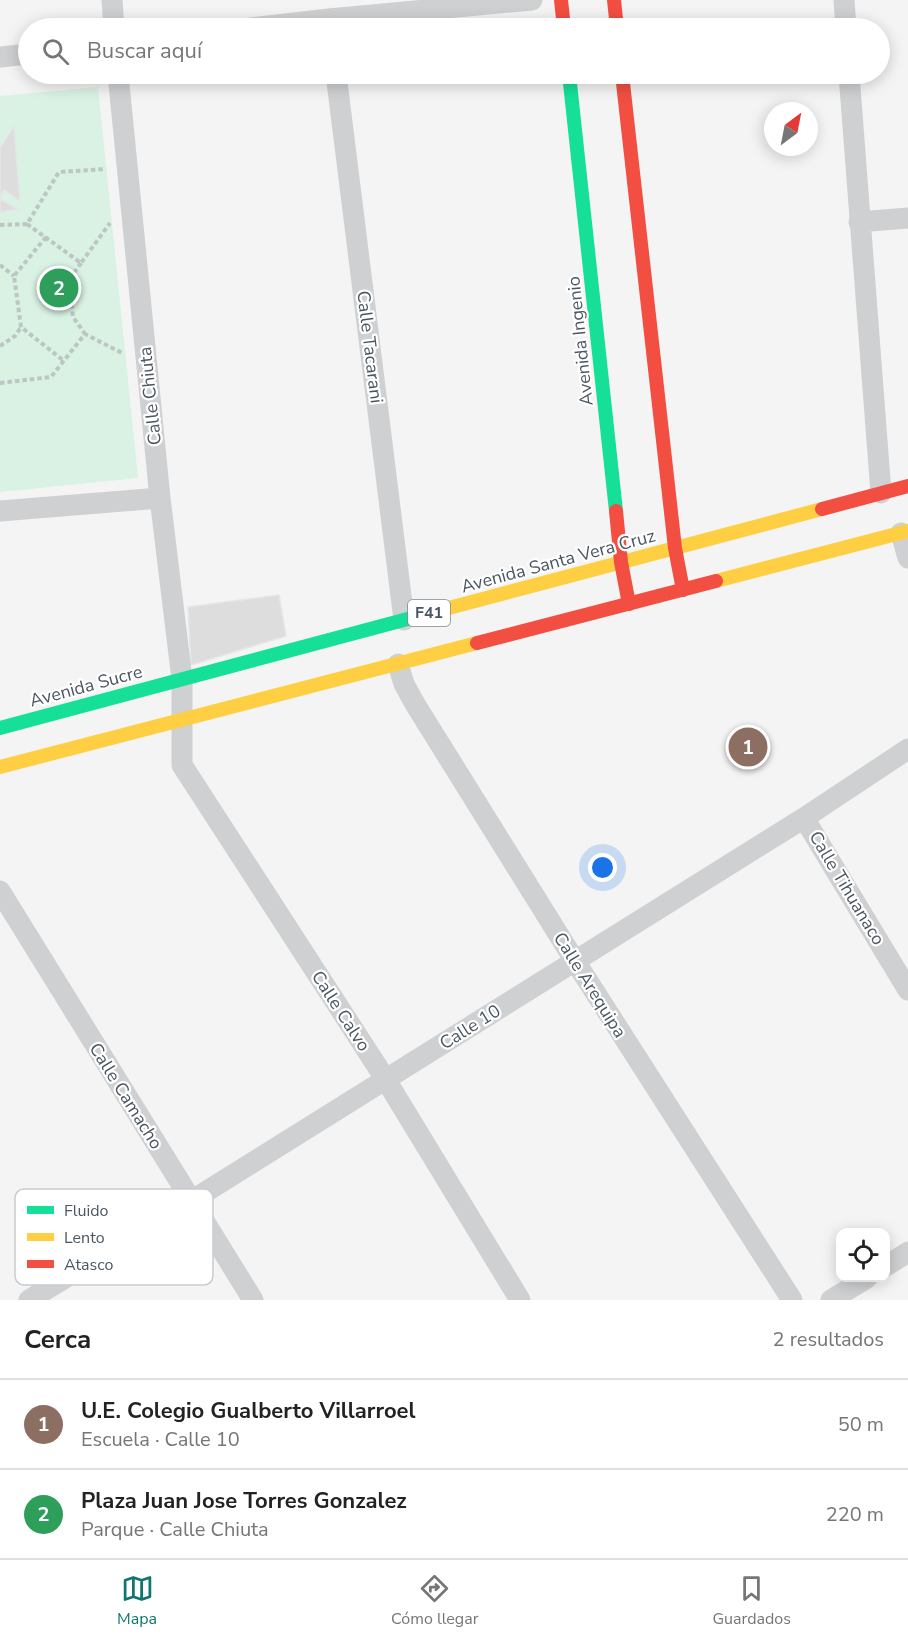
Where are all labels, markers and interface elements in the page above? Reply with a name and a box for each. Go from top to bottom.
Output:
search box [18,18,890,84]
icon: search [39,35,72,68]
text: Buscar aquí [87,36,202,66]
north arrow [764,102,818,156]
pin: 2 [40,266,78,310]
street label: Avenida Ingenio [561,275,599,407]
street label: Calle Tacarani [351,289,389,405]
street label: Calle Chiuta [133,346,167,446]
street label: Avenida Santa Vera Cruz [458,524,658,598]
road number: F41 [408,600,450,626]
street label: Avenida Sucre [27,659,145,713]
pin: 1 [728,724,768,770]
street label: Calle Tihuanaco [804,827,890,949]
your location [588,853,617,882]
street label: Calle Arequipa [548,928,632,1042]
street label: Calle Calvo [306,966,376,1056]
street label: Calle 10 [435,999,505,1055]
street label: Calle Camacho [84,1038,168,1154]
legend [15,1189,213,1285]
text: Fluido [64,1200,109,1222]
text: Lento [64,1227,105,1249]
map controls [836,1228,890,1282]
button: locate [836,1228,890,1282]
text: Atasco [64,1254,113,1276]
text: Cerca [24,1322,91,1357]
text: 2 resultados [773,1326,884,1353]
text: U.E. Colegio Gualberto Villarroel [81,1396,416,1426]
text: 1 [38,1411,50,1438]
text: 50 m [838,1411,884,1438]
text: Escuela · Calle 10 [81,1426,240,1453]
text: Plaza Juan Jose Torres Gonzalez [81,1486,407,1516]
text: 2 [38,1501,50,1528]
text: 220 m [826,1501,884,1528]
text: Parque · Calle Chiuta [81,1516,269,1543]
tab: Mapa [117,1572,157,1630]
tab: Cómo llegar [391,1572,478,1630]
tab: Guardados [713,1572,791,1630]

